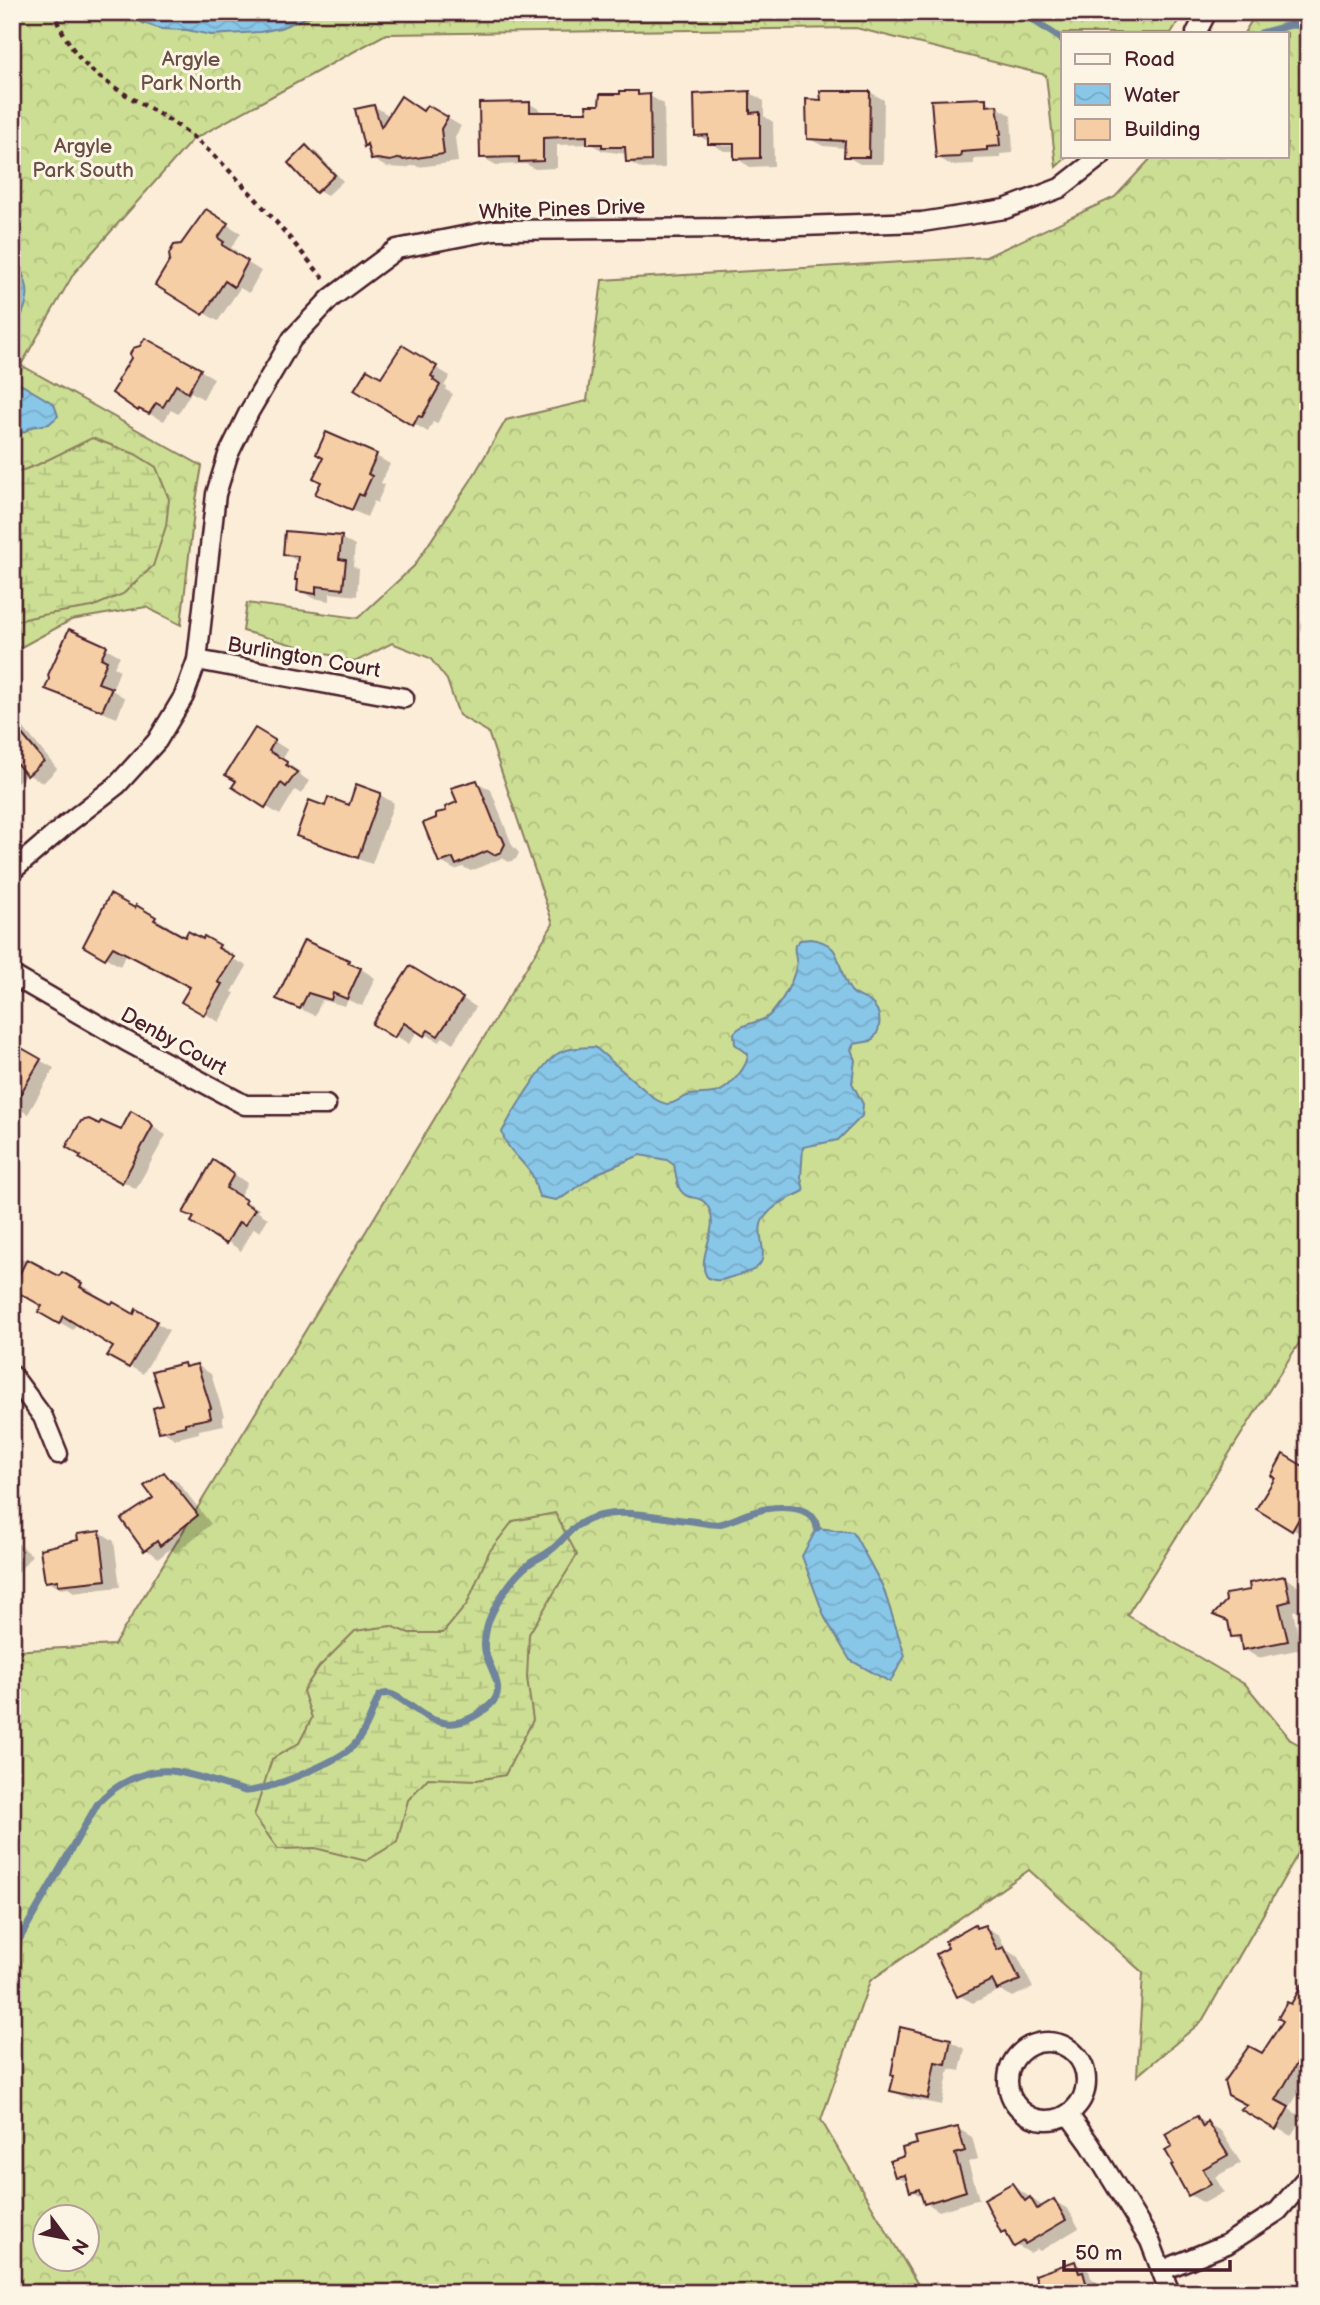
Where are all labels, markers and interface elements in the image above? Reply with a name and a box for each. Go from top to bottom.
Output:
legend [1061,32,1288,158]
park label: Argyle Park North [140,47,242,96]
text: Road [1124,47,1175,72]
text: Water [1124,83,1180,108]
text: Building [1124,117,1200,142]
park label: Argyle Park South [32,134,134,183]
street label: White Pines Drive [478,194,646,225]
street label: Burlington Court [225,632,383,683]
street label: Denby Court [116,1002,232,1081]
north arrow [32,2204,102,2274]
scale bar [1064,2228,1231,2272]
text: N [66,2234,93,2258]
text: 50 m [1075,2241,1122,2266]

